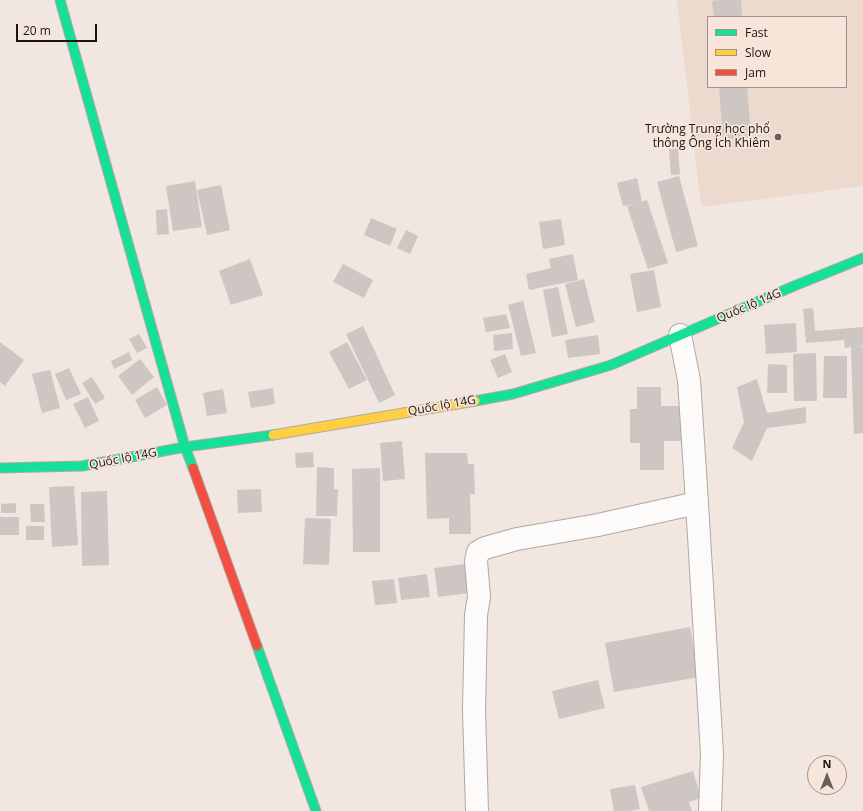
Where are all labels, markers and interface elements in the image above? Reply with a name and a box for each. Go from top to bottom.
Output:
scale bar [18,16,99,42]
legend [707,16,847,88]
text: 20 m [23,22,51,39]
text: Fast [745,24,768,41]
text: Slow [745,44,771,61]
text: Jam [745,64,766,81]
place label: Trường Trung học phổ thông Ông Ích Khiêm [645,123,770,151]
marker: Trường Trung học phổ thông Ông Ích Khiêm [773,132,783,142]
street label: Quốc lộ 14G [715,286,783,326]
street label: Quốc lộ 14G [407,393,477,419]
street label: Quốc lộ 14G [88,445,158,473]
north arrow [807,755,847,795]
text: N [823,756,831,771]

